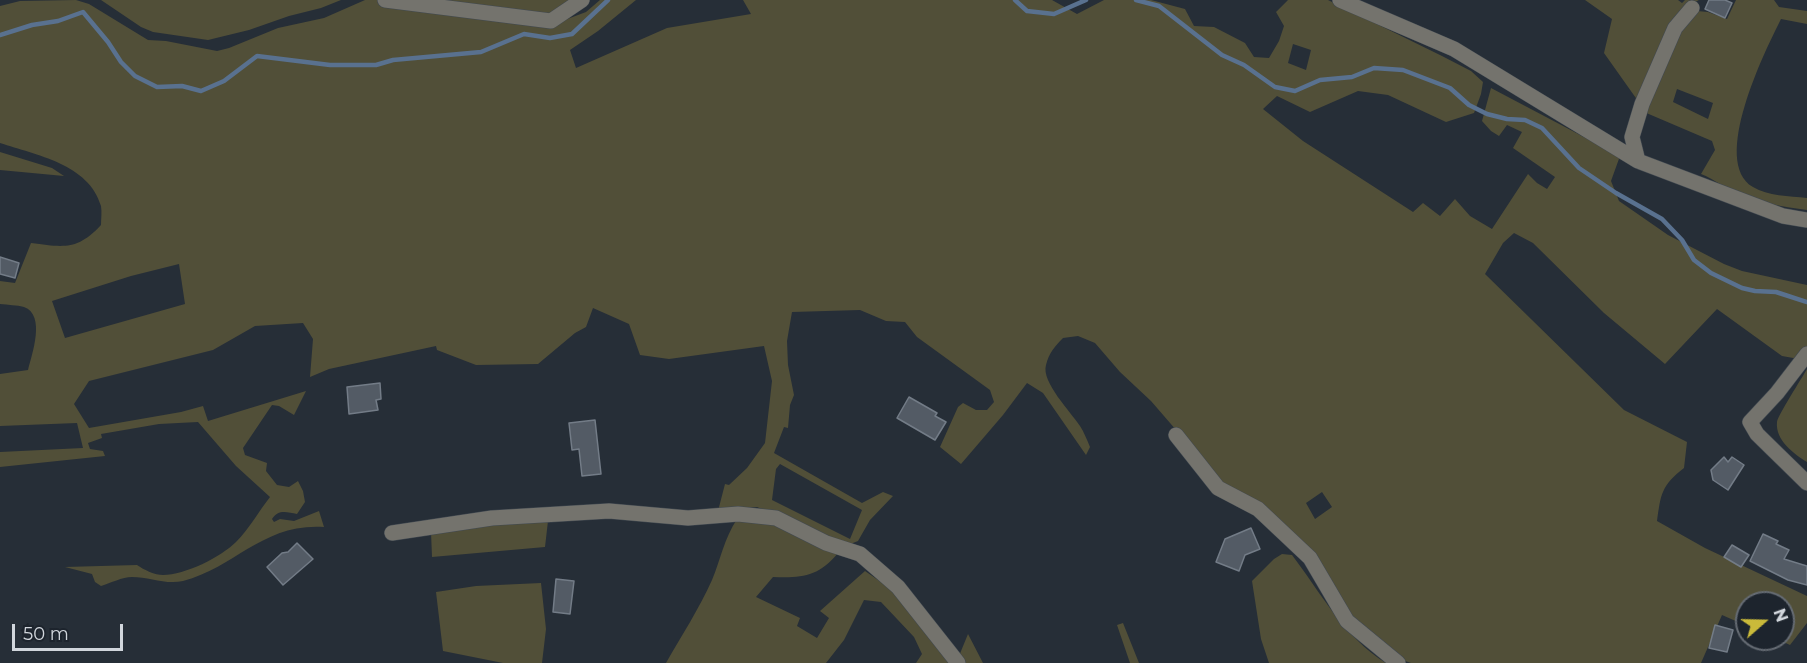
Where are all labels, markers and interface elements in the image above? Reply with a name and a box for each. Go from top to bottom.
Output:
north arrow [1735,591,1795,651]
text: N [1769,606,1792,625]
scale bar [15,612,126,650]
text: 50 m [23,623,69,645]

